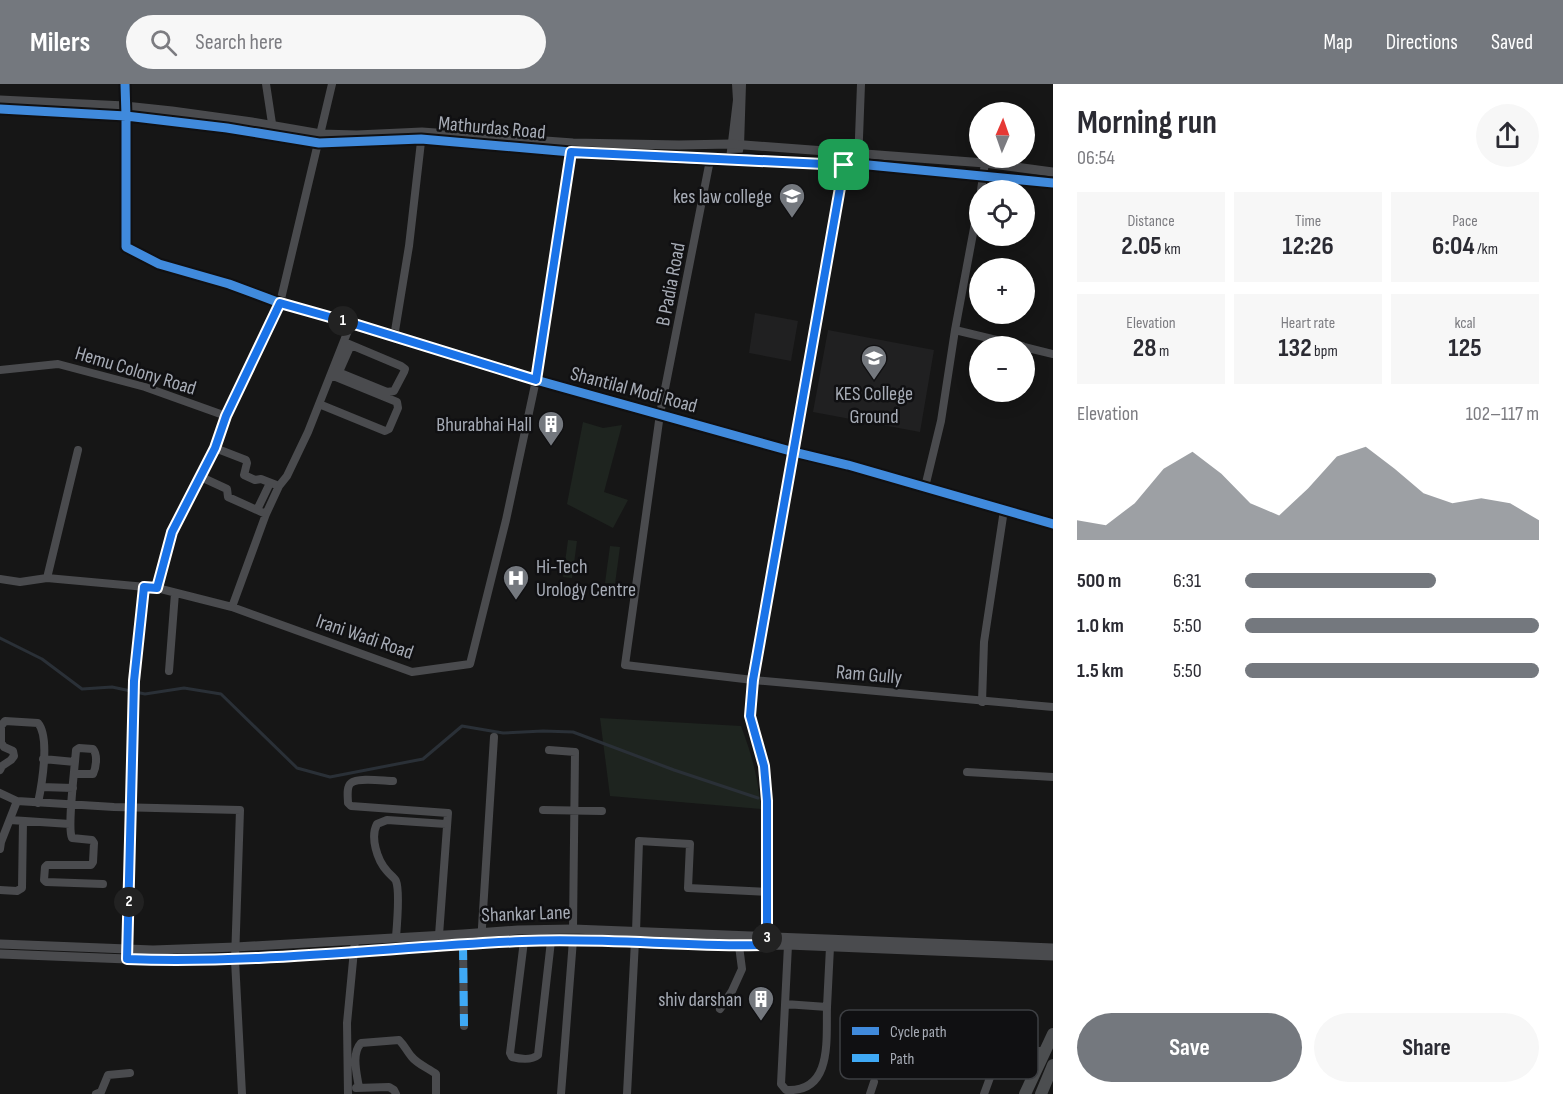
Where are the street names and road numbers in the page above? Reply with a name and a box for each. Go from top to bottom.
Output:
street label: Mathurdas Road [437,111,547,145]
street label: B Padia Road [651,241,691,328]
street label: Hemu Colony Road [72,341,199,401]
street label: Shantilal Modi Road [568,361,700,418]
street label: Irani Wadi Road [313,609,417,665]
street label: Ram Gully [835,660,903,690]
street label: Shankar Lane [481,900,571,928]

